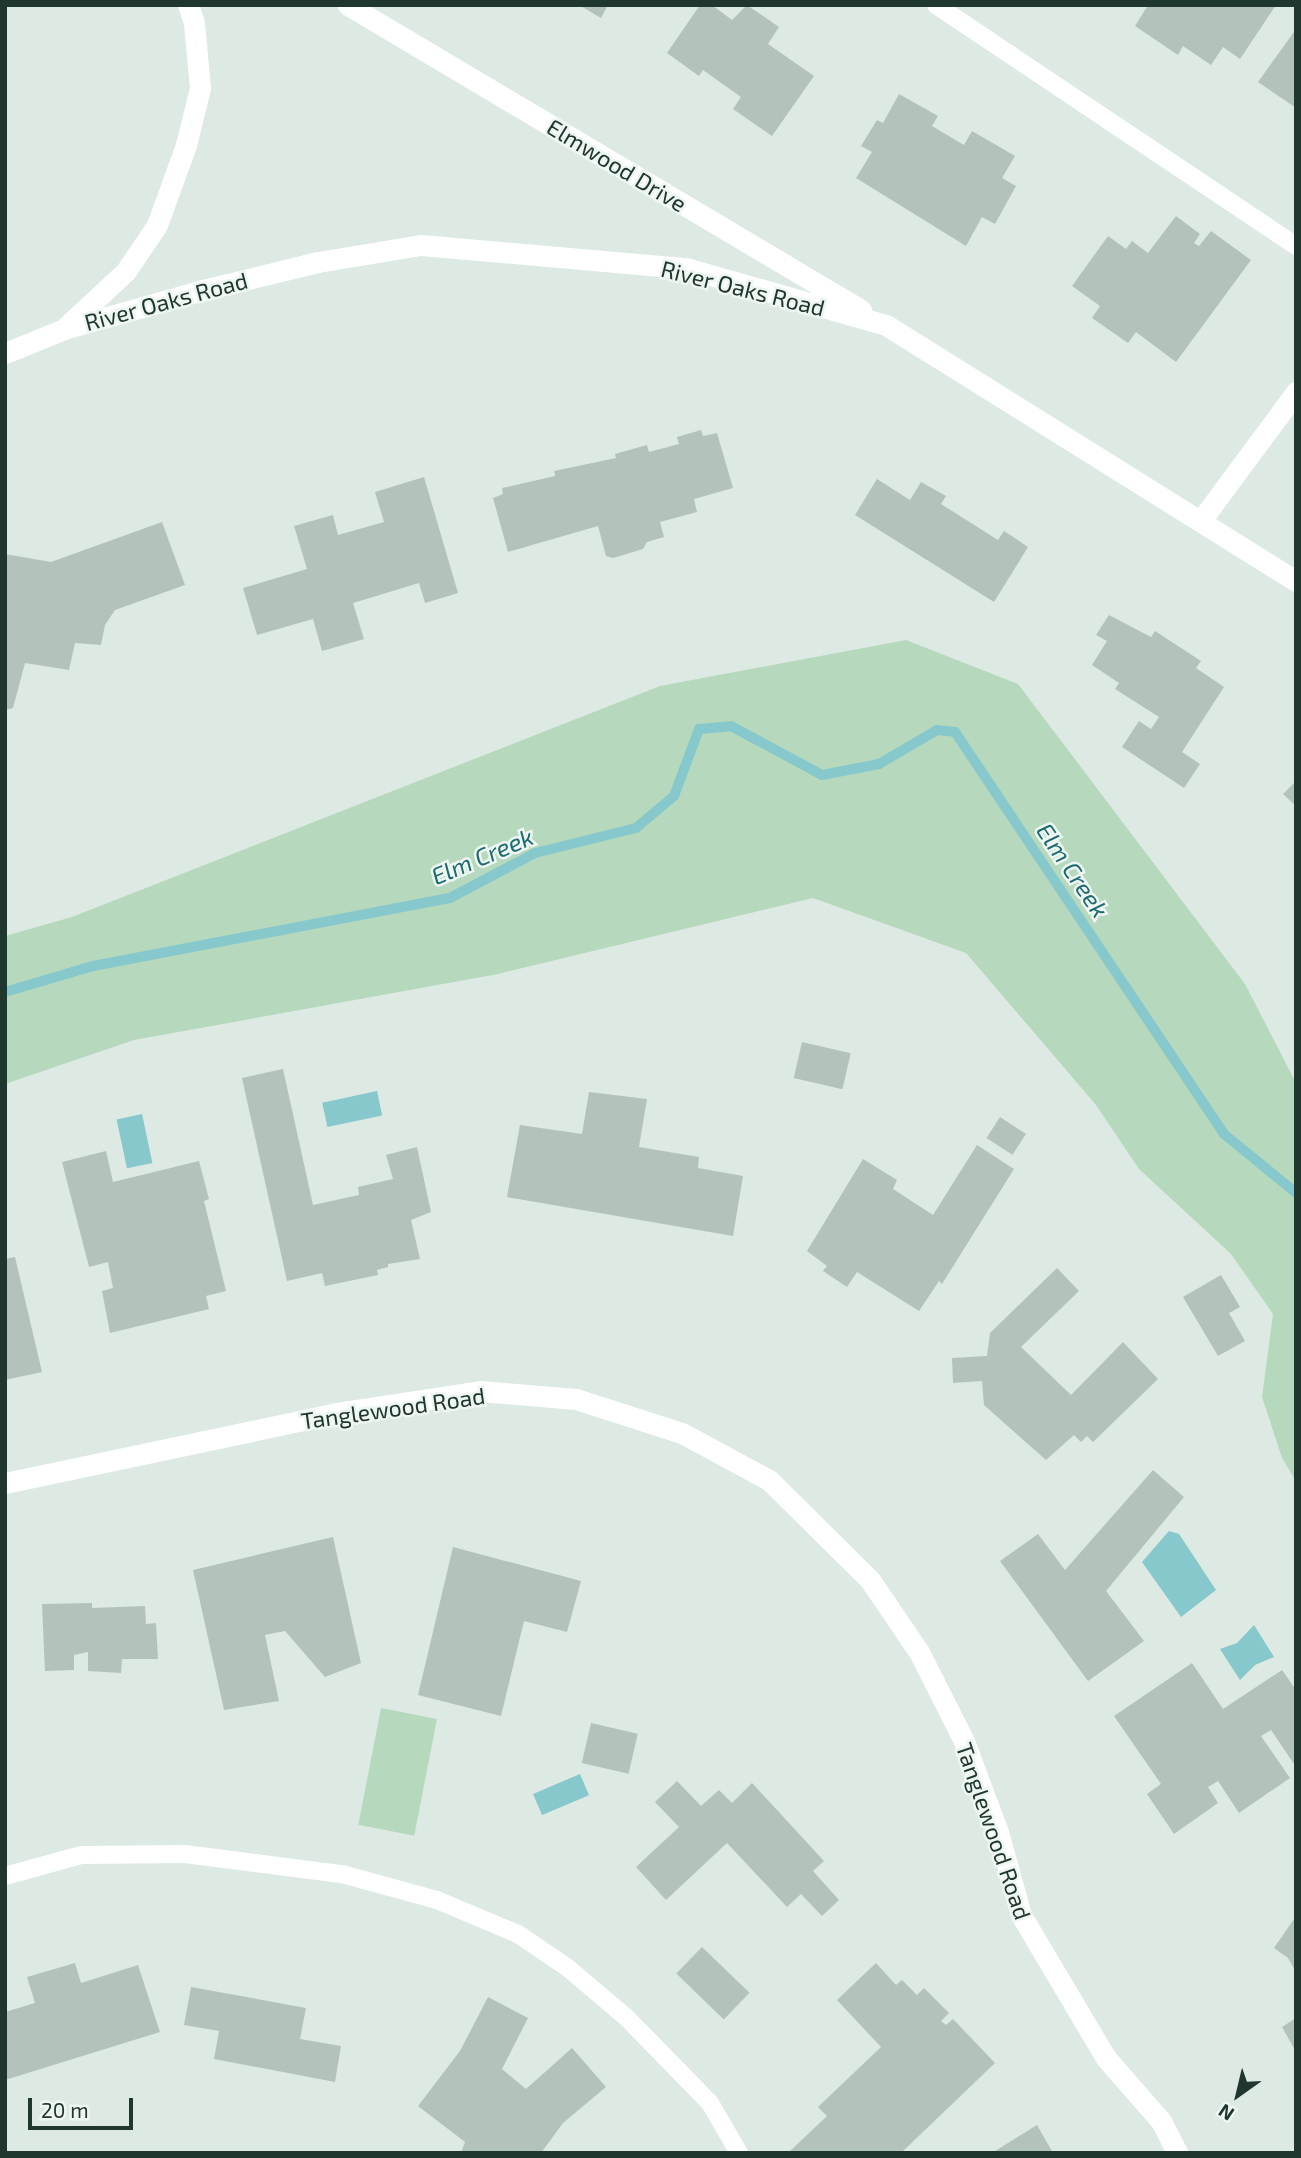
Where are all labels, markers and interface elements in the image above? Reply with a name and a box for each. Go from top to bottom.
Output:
street label: Elmwood Drive [542,113,692,217]
street label: River Oaks Road [658,254,828,322]
street label: River Oaks Road [81,266,251,336]
water label: Elm Creek [1031,817,1115,923]
water label: Elm Creek [427,822,537,890]
street label: Tanglewood Road [299,1381,487,1435]
street label: Tanglewood Road [951,1739,1037,1923]
north arrow [1203,2060,1273,2130]
scale bar [32,2084,136,2128]
text: 20 m [41,2097,89,2122]
text: N [1214,2099,1238,2126]

